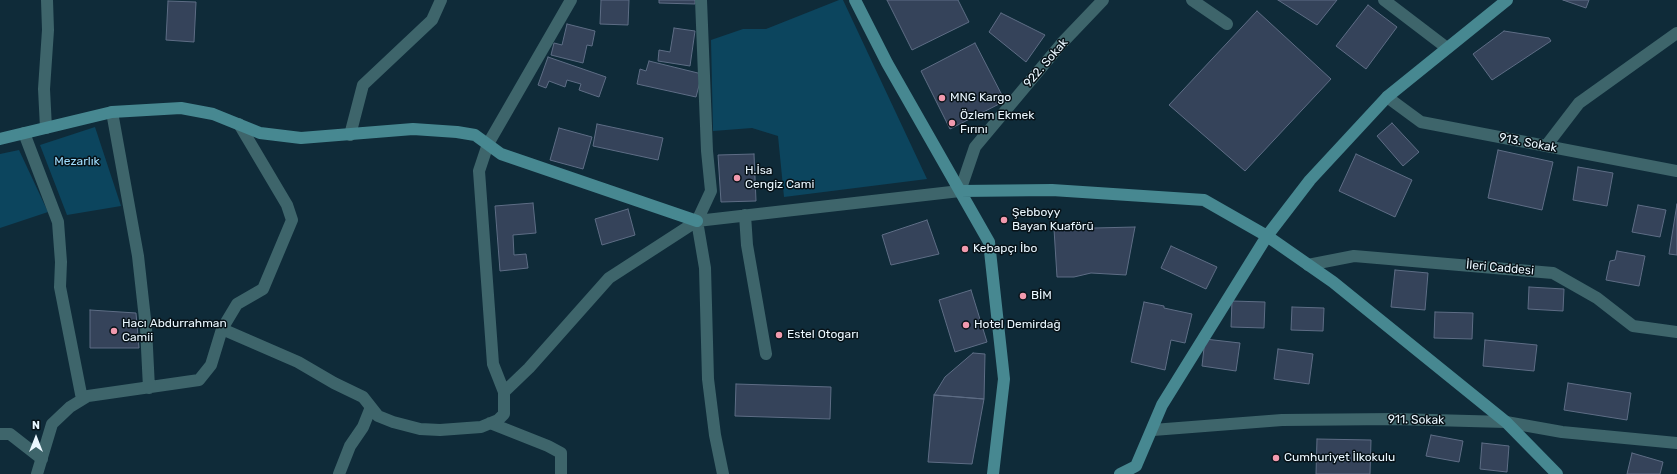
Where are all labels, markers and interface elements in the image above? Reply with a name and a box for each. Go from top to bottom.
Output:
street label: 922. Sokak [1021,35,1071,91]
place label: MNG Kargo [950,91,1011,105]
marker: MNG Kargo [937,93,947,103]
place label: Özlem Ekmek Fırını [960,109,1035,137]
marker: Özlem Ekmek Fırını [947,118,957,128]
street label: 913. Sokak [1498,130,1558,156]
park label: Mezarlık [54,155,100,169]
place label: H.İsa Cengiz Cami [745,164,814,192]
marker: H.İsa Cengiz Cami [732,173,742,183]
place label: Şebboyy Bayan Kuaförü [1012,206,1094,234]
marker: Şebboyy Bayan Kuaförü [999,215,1009,225]
place label: Kebapçı İbo [973,242,1037,256]
marker: Kebapçı İbo [960,244,970,254]
street label: İleri Caddesi [1466,258,1534,278]
place label: BİM [1031,289,1052,303]
marker: BİM [1018,291,1028,301]
place label: Hacı Abdurrahman Camii [122,317,227,345]
place label: Hotel Demirdağ [974,318,1061,332]
marker: Hotel Demirdağ [961,320,971,330]
marker: Hacı Abdurrahman Camii [109,326,119,336]
place label: Estel Otogarı [787,328,859,342]
marker: Estel Otogarı [774,330,784,340]
street label: 911. Sokak [1388,412,1444,428]
north arrow [16,418,56,458]
text: N [32,419,40,432]
place label: Cumhuriyet İlkokulu [1284,451,1395,465]
marker: Cumhuriyet İlkokulu [1271,453,1281,463]

